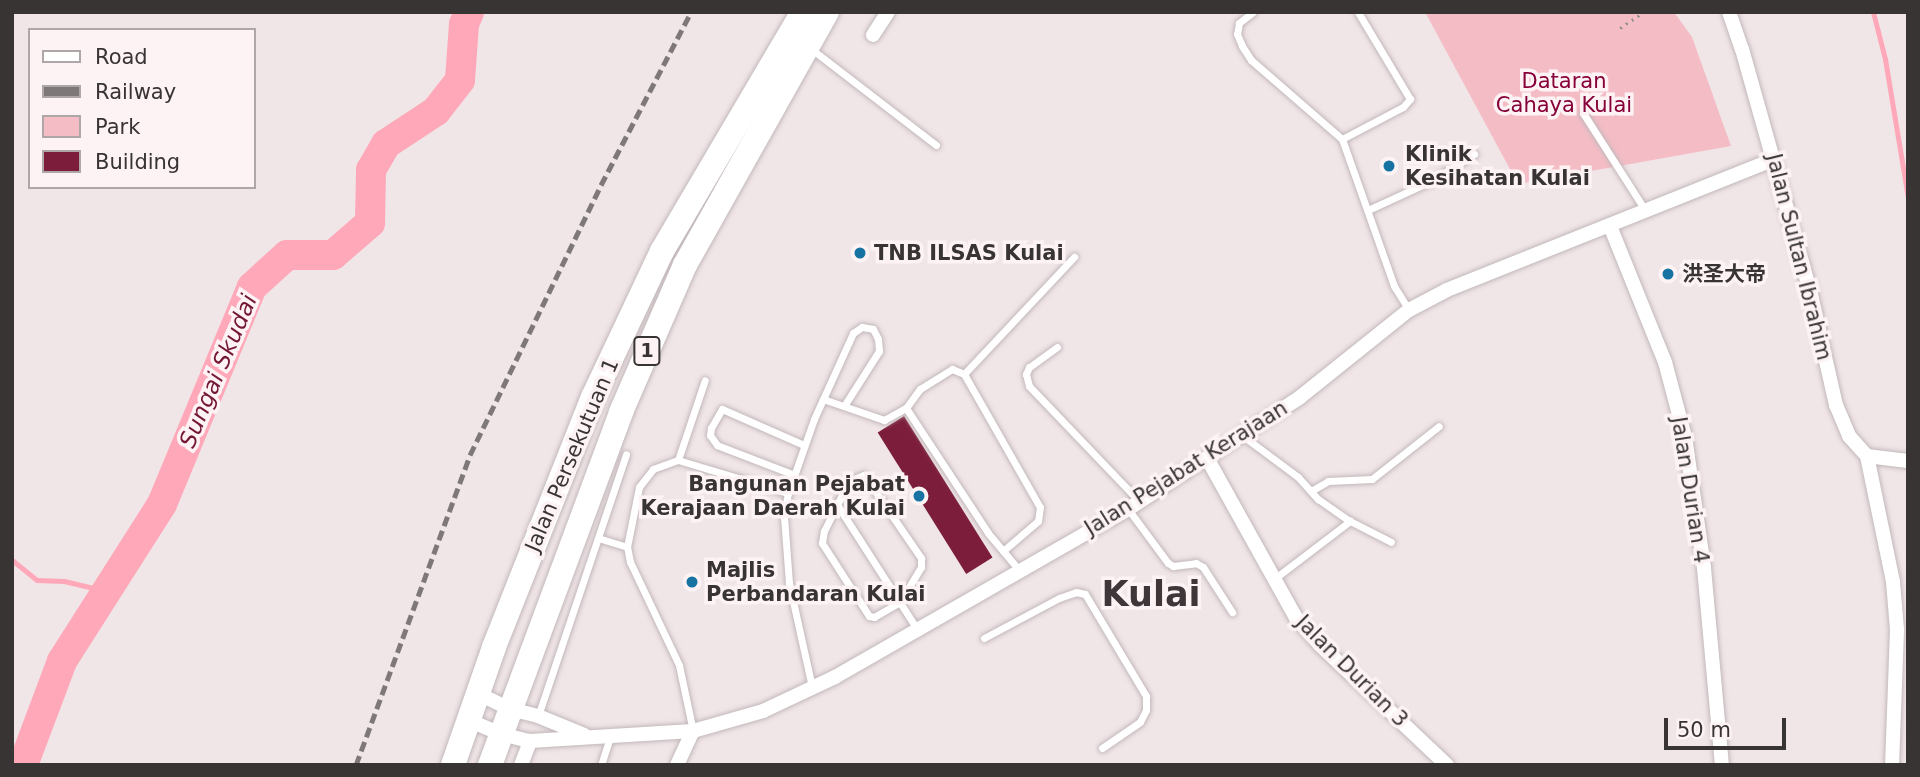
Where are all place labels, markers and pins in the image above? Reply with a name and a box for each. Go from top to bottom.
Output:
place label: Klinik Kesihatan Kulai [1405,141,1590,191]
marker: Klinik Kesihatan Kulai [1379,156,1399,176]
place label: TNB ILSAS Kulai [874,240,1064,266]
marker: TNB ILSAS Kulai [852,245,868,261]
place label: 洪圣大帝 [1682,261,1766,287]
marker: 洪圣大帝 [1660,266,1676,282]
place label: Bangunan Pejabat Kerajaan Daerah Kulai [640,471,905,521]
marker: Bangunan Pejabat Kerajaan Daerah Kulai [911,488,927,504]
place label: Majlis Perbandaran Kulai [706,557,926,607]
marker: Majlis Perbandaran Kulai [684,574,700,590]

